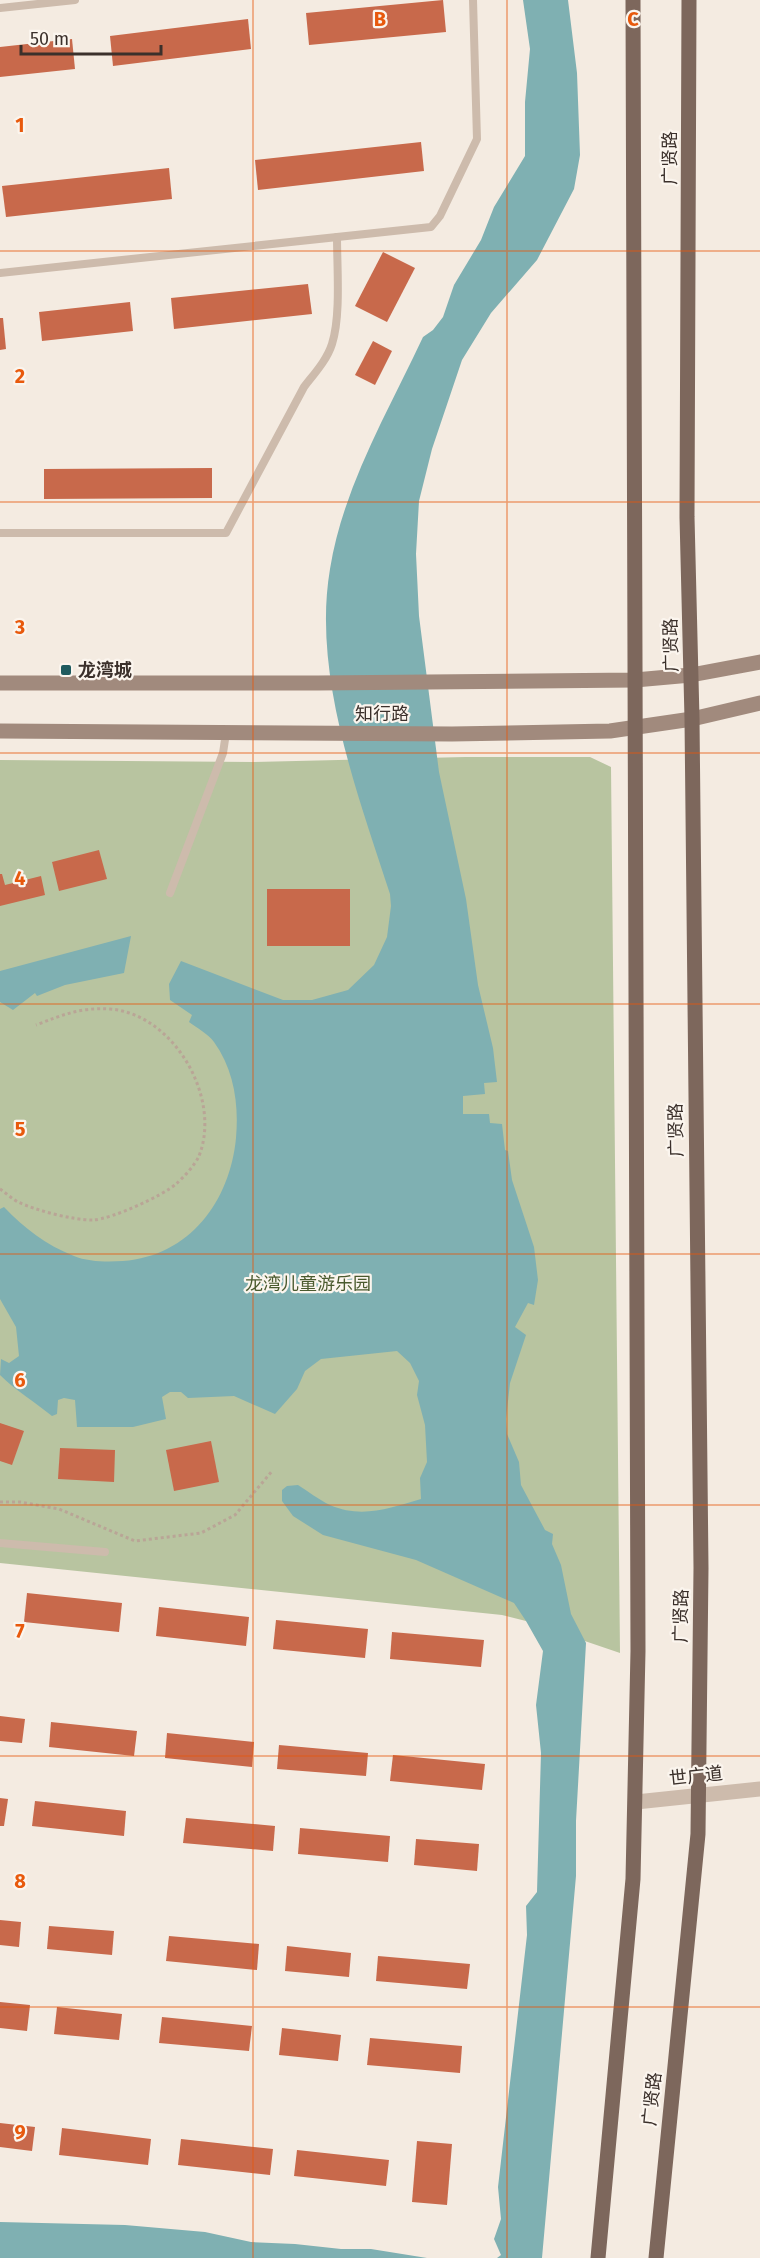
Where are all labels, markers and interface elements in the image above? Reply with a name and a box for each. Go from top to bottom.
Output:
text: B [374,7,386,31]
text: C [627,7,639,31]
scale bar [21,18,160,56]
text: 50 m [30,28,69,50]
text: 1 [15,113,25,137]
street label: 广贤路 [659,131,681,185]
text: 2 [15,364,25,388]
text: 3 [14,615,25,639]
street label: 广贤路 [660,618,682,672]
place label: 龙湾城 [78,659,132,681]
marker: 龙湾城 [59,663,73,677]
street label: 知行路 [355,703,409,725]
text: 4 [14,866,26,890]
street label: 广贤路 [665,1103,687,1157]
text: 5 [15,1117,26,1141]
park label: 龙湾儿童游乐园 [245,1273,371,1295]
text: 6 [14,1368,26,1392]
street label: 广贤路 [670,1589,692,1643]
text: 7 [15,1619,25,1643]
street label: 世广道 [668,1762,724,1790]
text: 8 [14,1869,26,1893]
street label: 广贤路 [638,2071,666,2127]
text: 9 [14,2120,26,2144]

